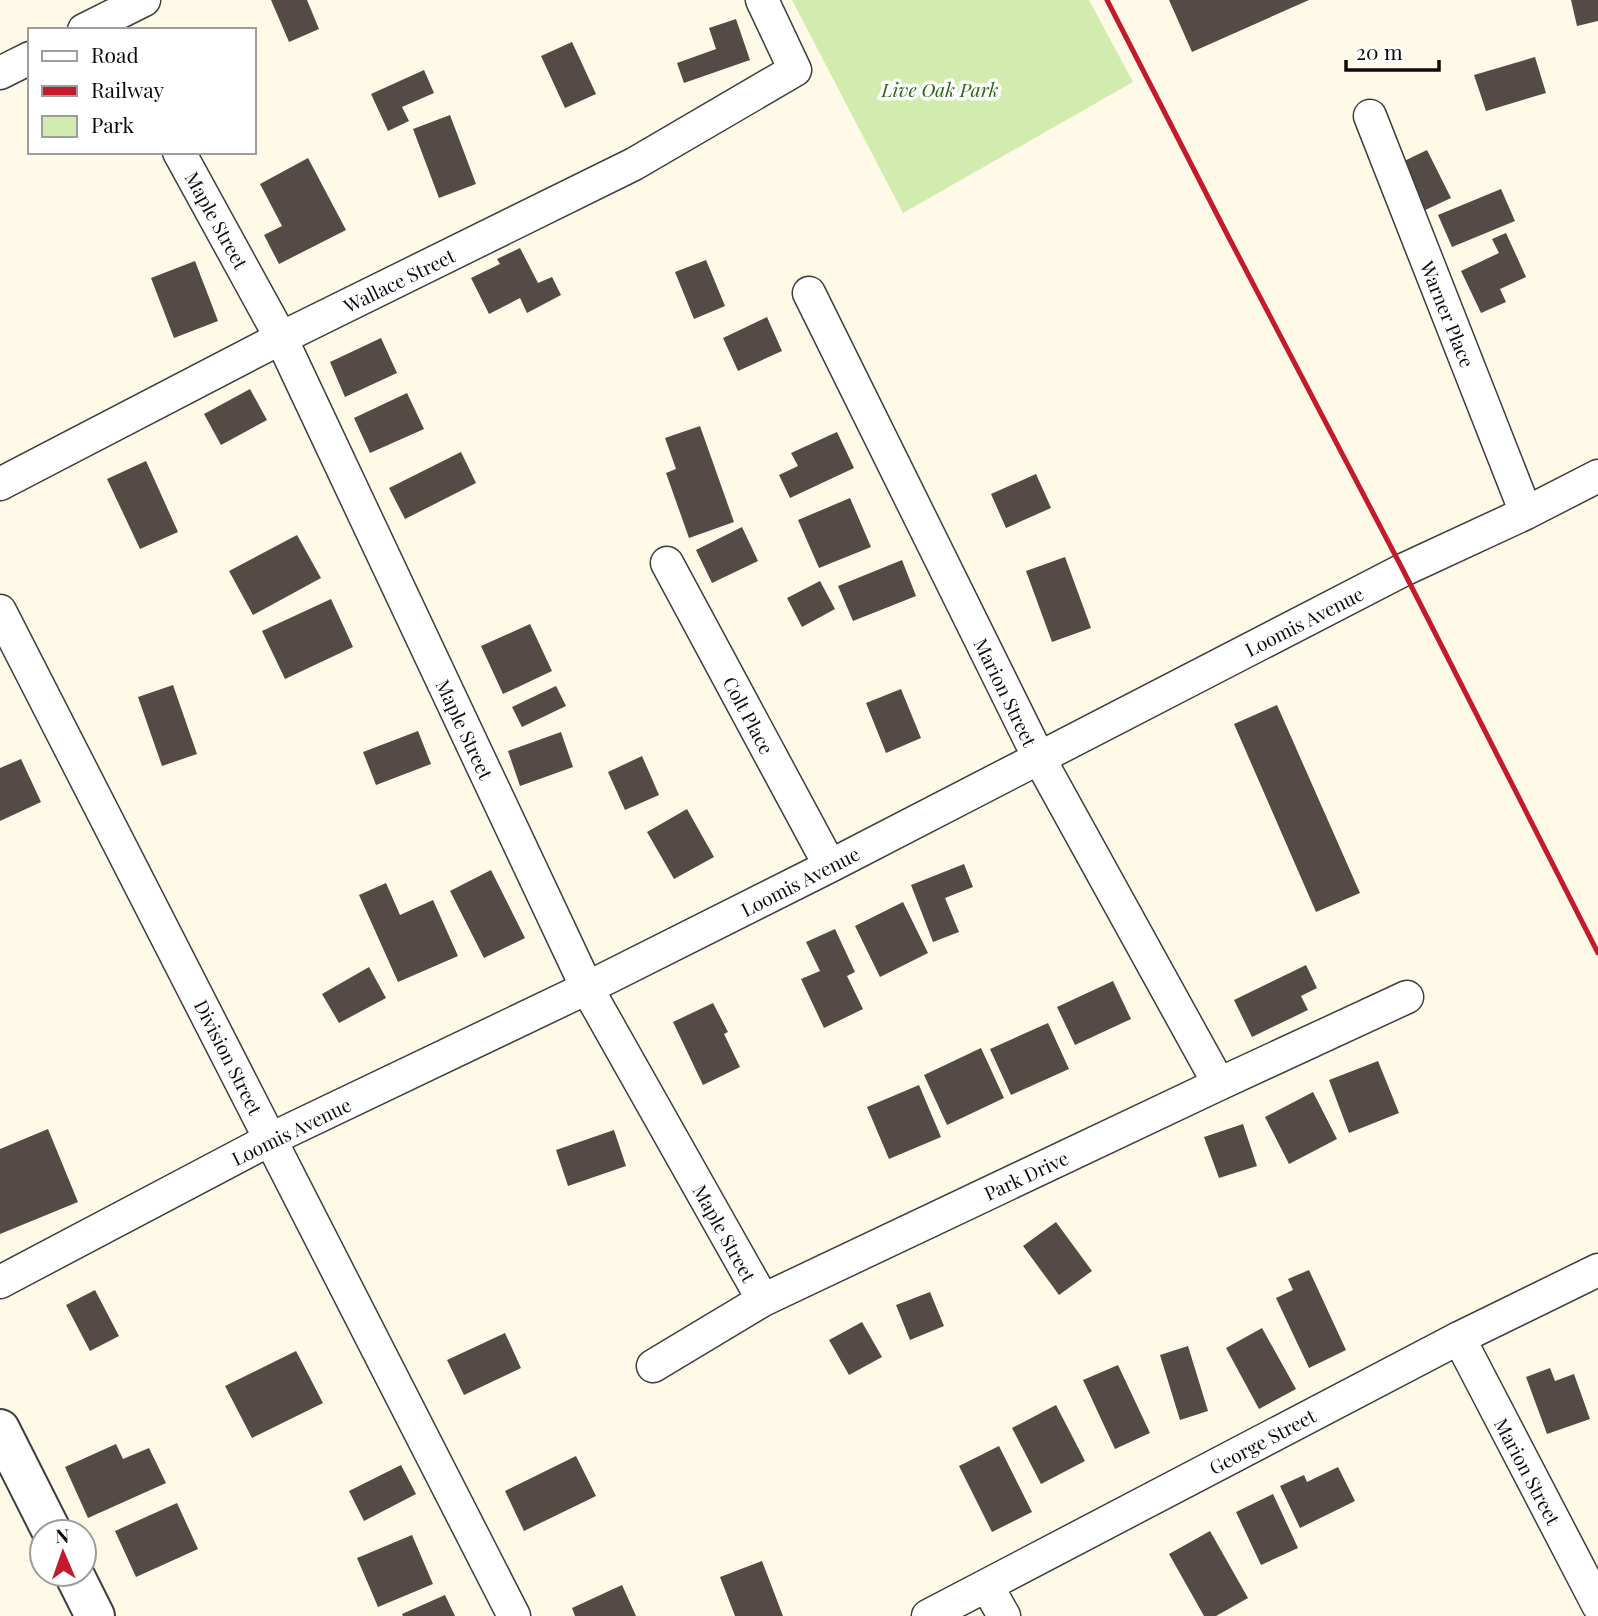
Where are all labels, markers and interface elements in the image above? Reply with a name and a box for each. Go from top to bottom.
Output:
legend [28,28,256,154]
scale bar [1346,28,1439,72]
text: 20 m [1356,37,1403,65]
text: Road [91,40,139,68]
text: Railway [91,75,165,103]
park label: Live Oak Park [880,76,999,102]
text: Park [91,110,135,138]
street label: Maple Street [180,167,255,274]
street label: Wallace Street [338,242,459,319]
street label: Warner Place [1414,256,1481,371]
street label: Loomis Avenue [1240,580,1368,662]
street label: Marion Street [969,634,1044,751]
street label: Colt Place [718,672,780,758]
street label: Maple Street [430,675,500,783]
street label: Loomis Avenue [736,840,864,922]
street label: Division Street [189,995,269,1119]
street label: Loomis Avenue [227,1091,355,1171]
street label: Park Drive [980,1144,1072,1206]
street label: Maple Street [688,1180,763,1287]
street label: George Street [1204,1402,1320,1480]
street label: Marion Street [1489,1413,1567,1529]
north arrow [28,1518,98,1588]
text: N [55,1522,70,1548]

